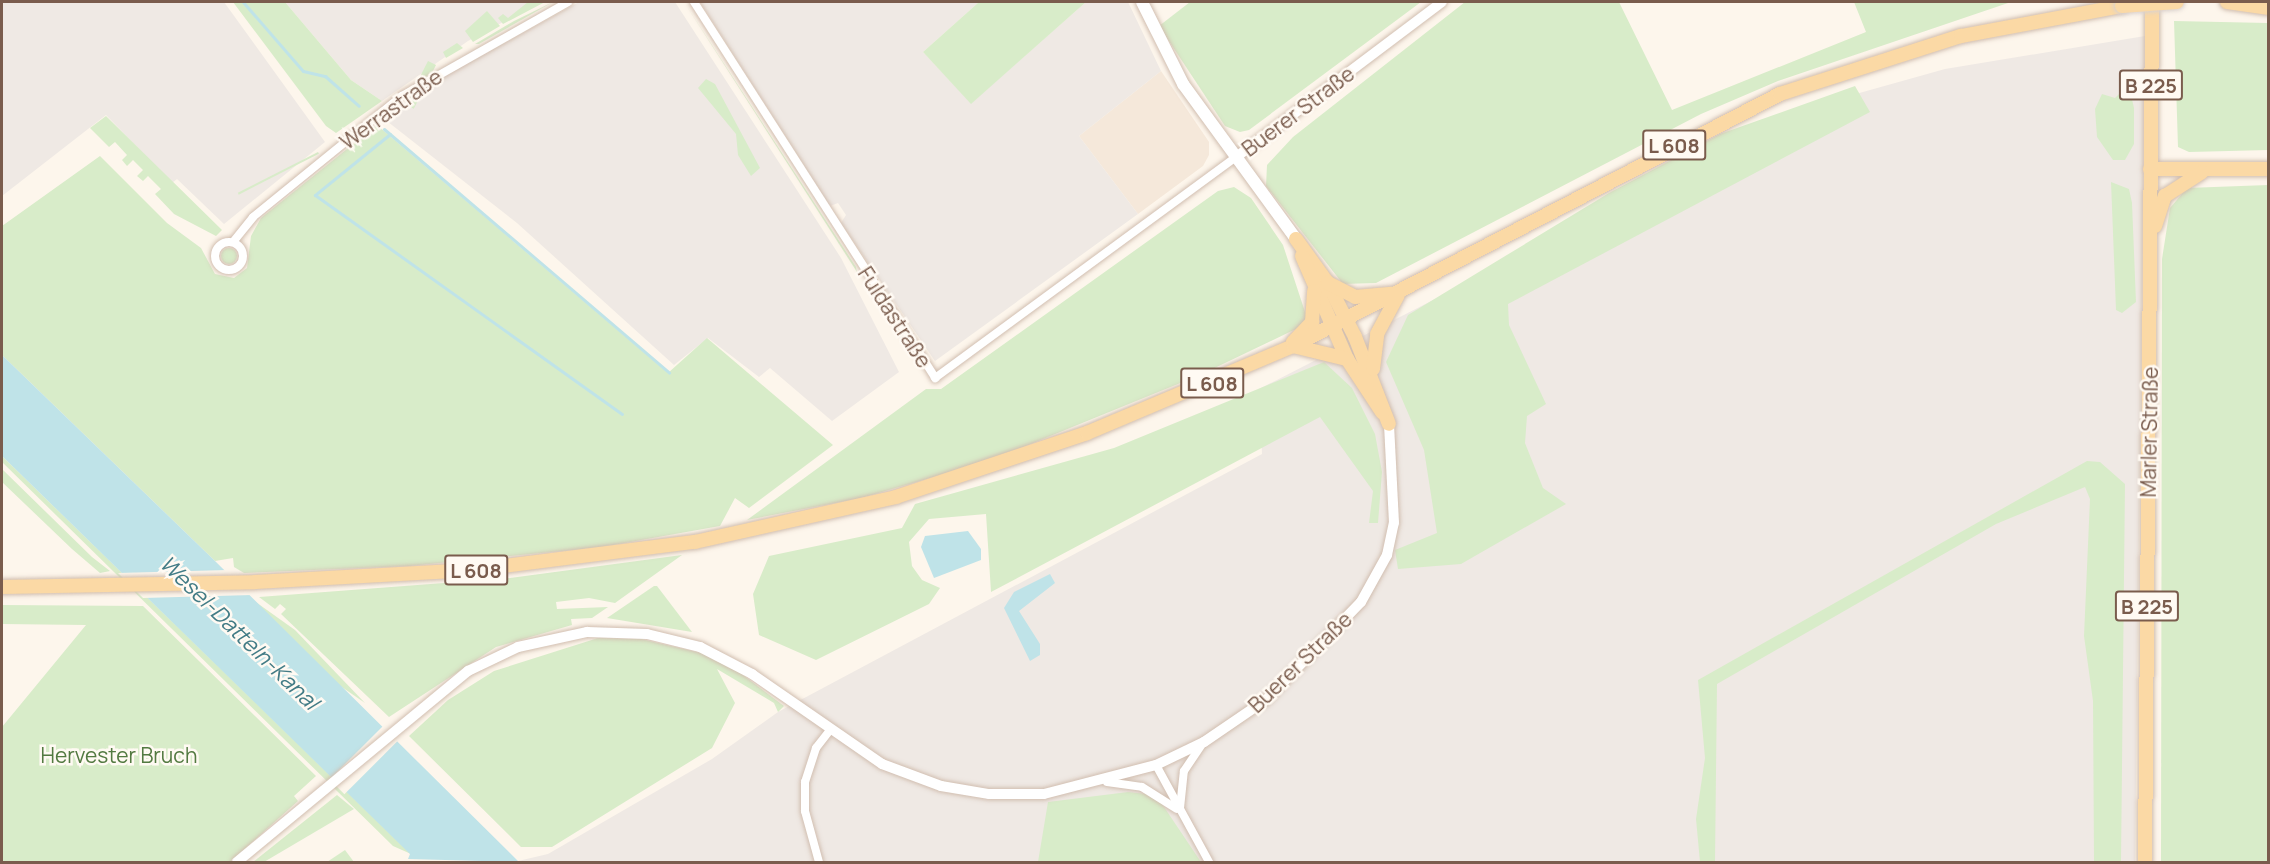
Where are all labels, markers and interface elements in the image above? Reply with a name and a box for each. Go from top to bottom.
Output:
street label: Buerer Straße [1237,61,1359,161]
street label: Werrastraße [335,63,447,155]
road number: B 225 [2118,68,2184,102]
road number: L 608 [1641,128,1707,162]
street label: Fuldastraße [853,262,937,372]
road number: L 608 [1179,366,1245,400]
street label: Marler Straße [2135,366,2163,498]
water label: Wesel-Datteln-Kanal [154,550,324,716]
road number: L 608 [443,553,509,587]
road number: B 225 [2114,589,2180,623]
street label: Buerer Straße [1243,606,1357,718]
park label: Hervester Bruch [41,742,197,768]

